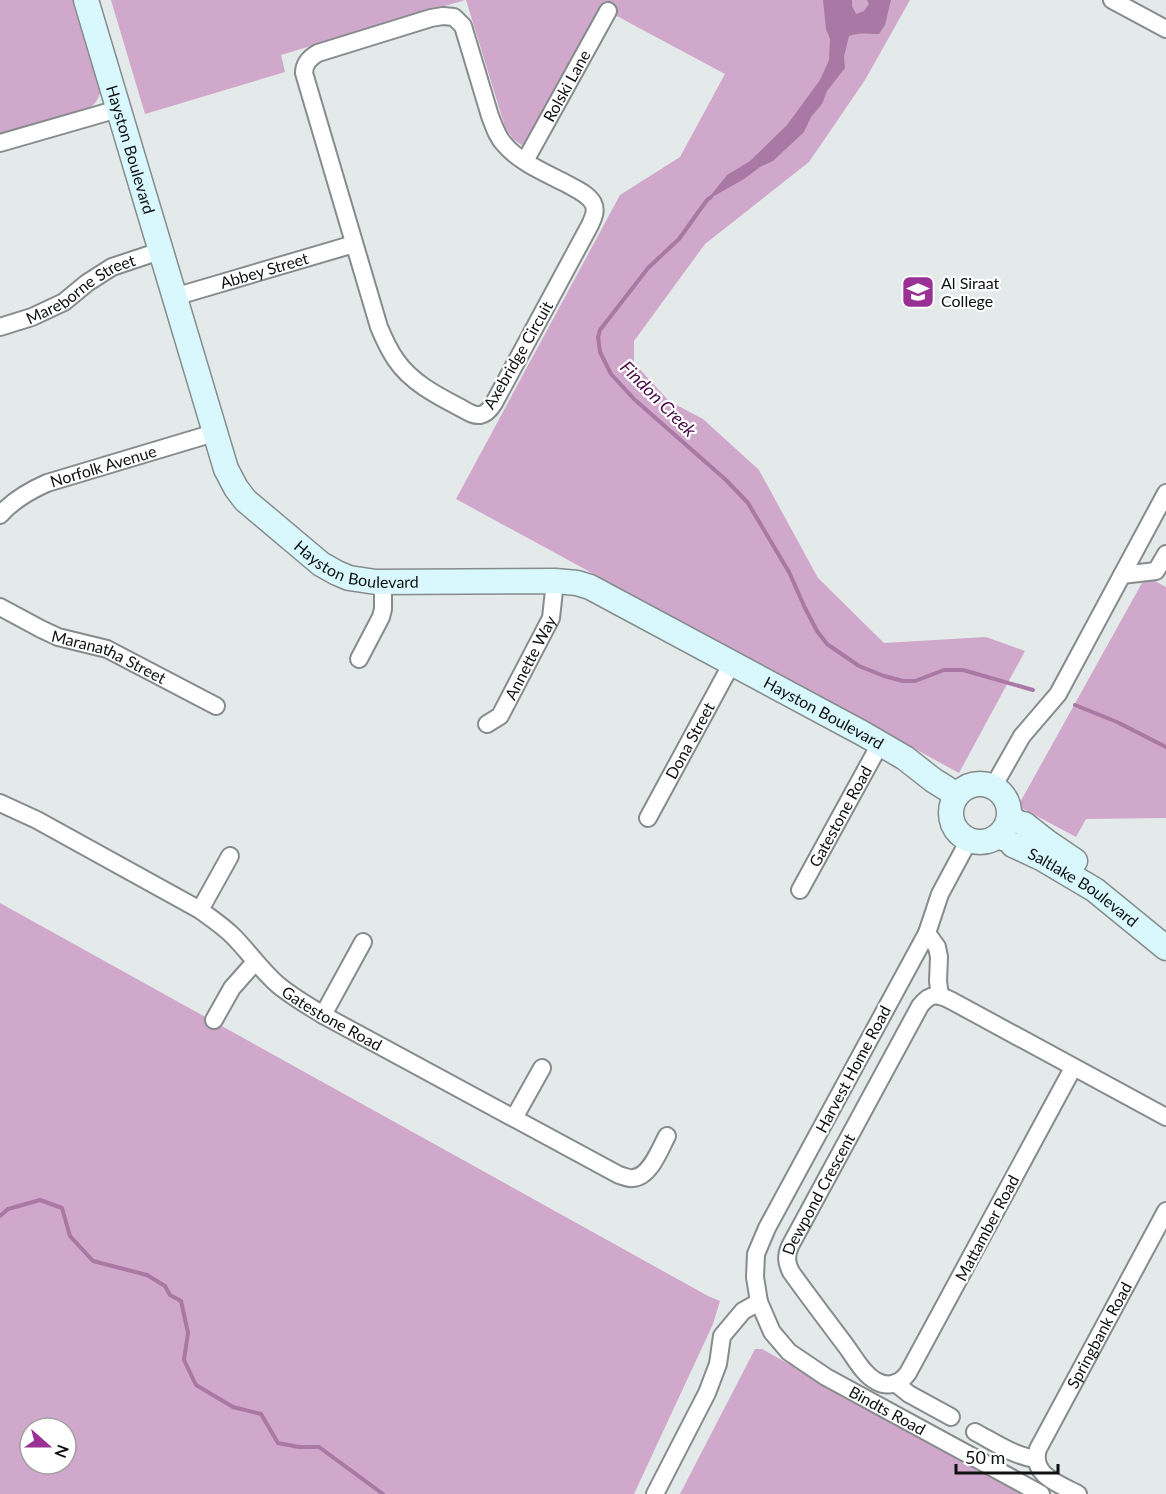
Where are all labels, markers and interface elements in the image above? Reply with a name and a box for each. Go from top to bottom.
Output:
street label: Rolski Lane [539,46,594,125]
street label: Hayston Boulevard [103,83,159,216]
street label: Abbey Street [218,248,311,292]
street label: Mareborne Street [23,250,138,328]
place label: Al Siraat College [941,273,1000,310]
school or university icon: Al Siraat College [900,274,936,310]
street label: Axebridge Circuit [479,297,556,412]
water label: Findon Creek [616,356,702,441]
street label: Norfolk Avenue [48,441,158,491]
street label: Hayston Boulevard [291,536,419,591]
street label: Annette Way [500,612,560,703]
street label: Maranatha Street [50,626,170,687]
street label: Hayston Boulevard [761,672,887,753]
street label: Dona Street [661,699,718,782]
street label: Gatestone Road [805,762,875,870]
street label: Saltlake Boulevard [1025,843,1142,930]
street label: Gatestone Road [278,981,385,1054]
street label: Harvest Home Road [811,1002,894,1136]
street label: Dewpond Crescent [778,1130,858,1257]
street label: Mattamber Road [951,1172,1022,1284]
street label: Springbank Road [1062,1278,1135,1391]
street label: Bindts Road [846,1381,929,1438]
north arrow [18,1416,78,1476]
scale bar [956,1437,1058,1475]
text: N [51,1442,74,1461]
text: 50 m [965,1446,1005,1468]

